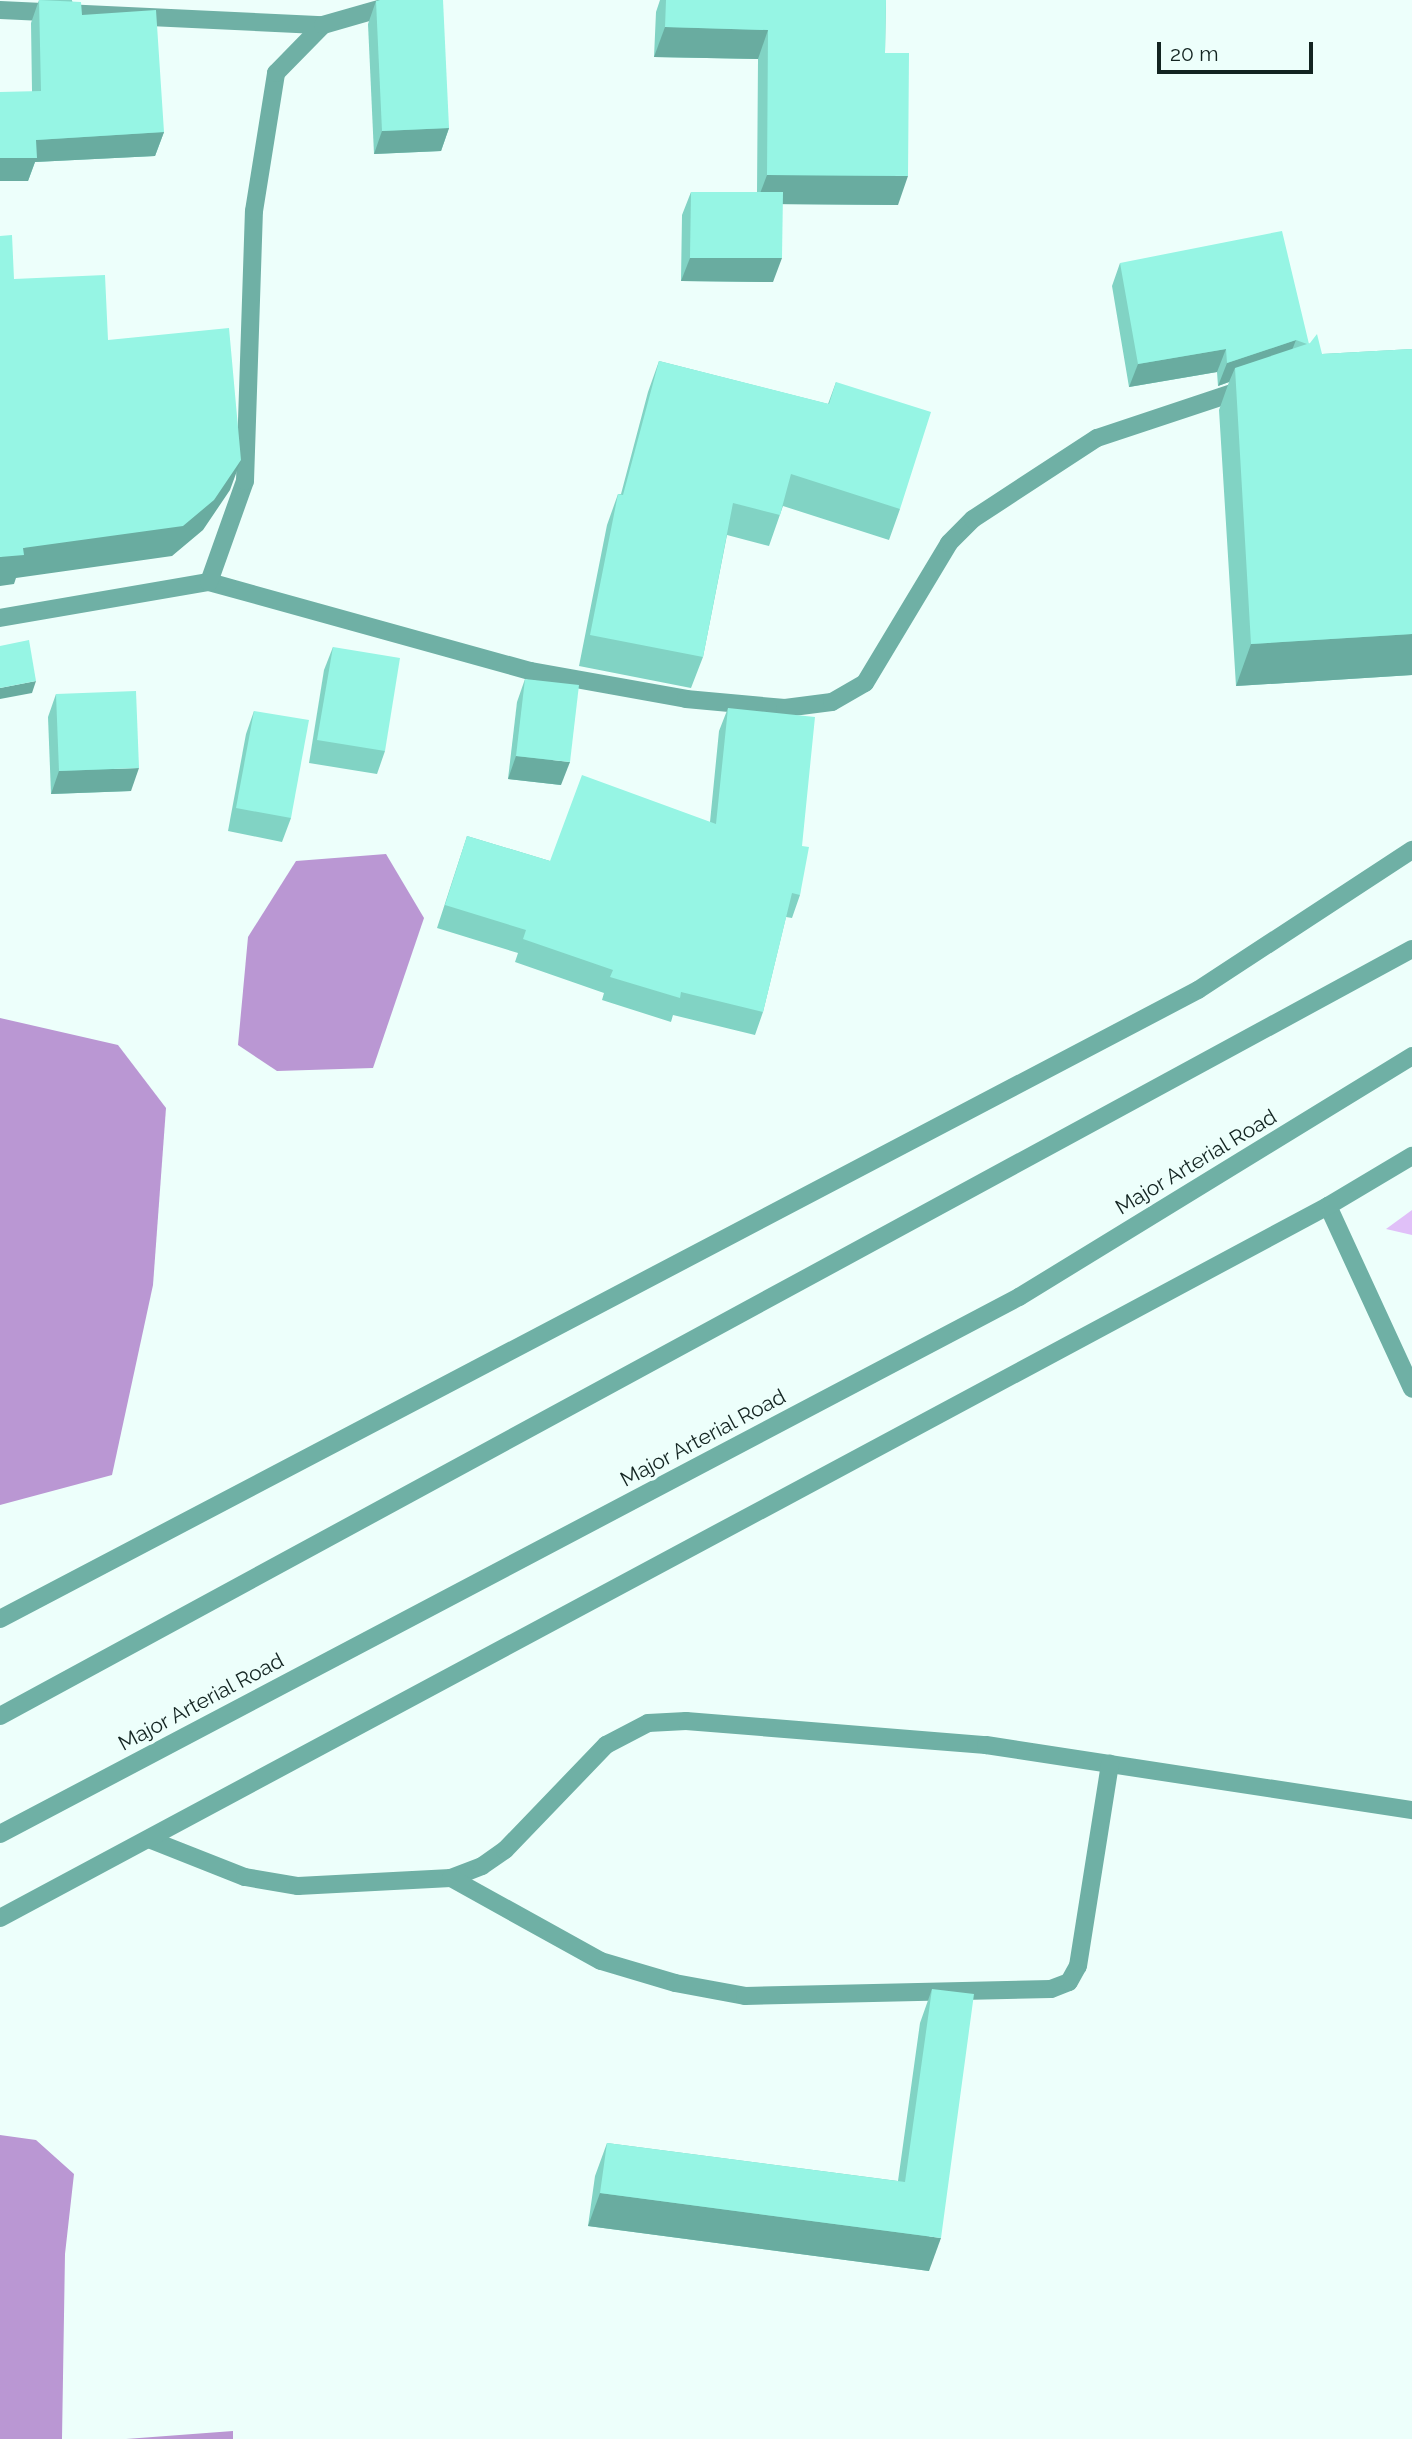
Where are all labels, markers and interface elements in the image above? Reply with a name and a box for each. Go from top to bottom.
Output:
scale bar [1160,28,1316,72]
text: 20 m [1170,41,1218,66]
street label: Major Arterial Road [1110,1103,1282,1221]
street label: Major Arterial Road [615,1383,791,1493]
street label: Major Arterial Road [113,1647,289,1757]

